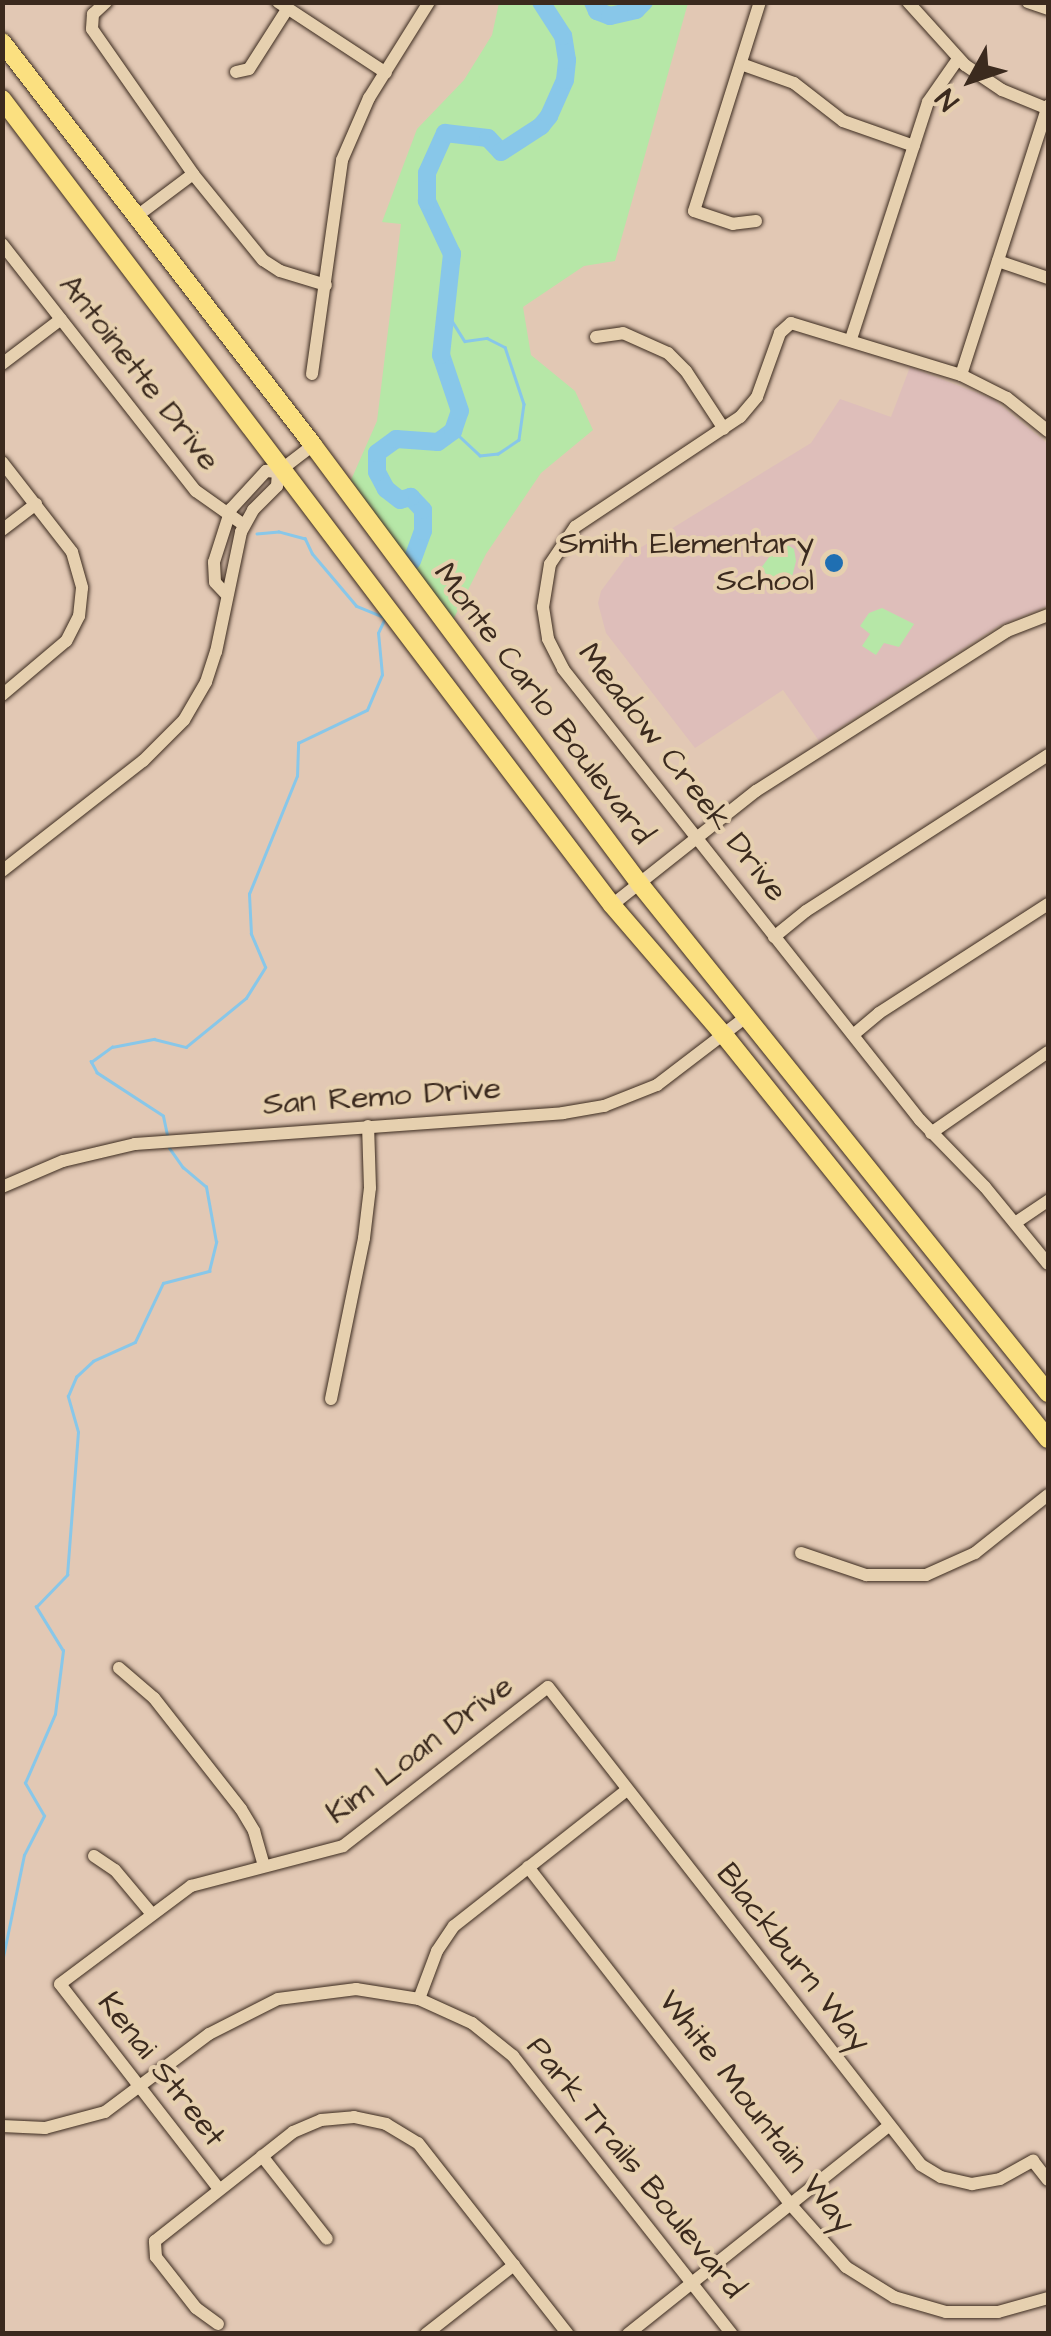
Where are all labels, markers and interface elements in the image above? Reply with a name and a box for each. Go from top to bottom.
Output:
north arrow [921,30,1021,130]
text: N [927,80,968,119]
street label: Antoinette Drive [50,267,228,479]
place label: Smith Elementary School [558,526,814,601]
marker: Smith Elementary School [823,552,845,574]
street label: Monte Carlo Boulevard [425,556,661,852]
street label: Meadow Creek Drive [569,636,795,910]
street label: San Remo Drive [262,1070,502,1124]
street label: Kim Loan Drive [319,1667,521,1833]
street label: Blackburn Way [708,1856,878,2060]
street label: White Mountain Way [649,1983,863,2241]
street label: Kenai Street [89,1985,233,2155]
street label: Park Trails Boulevard [518,2029,752,2307]

